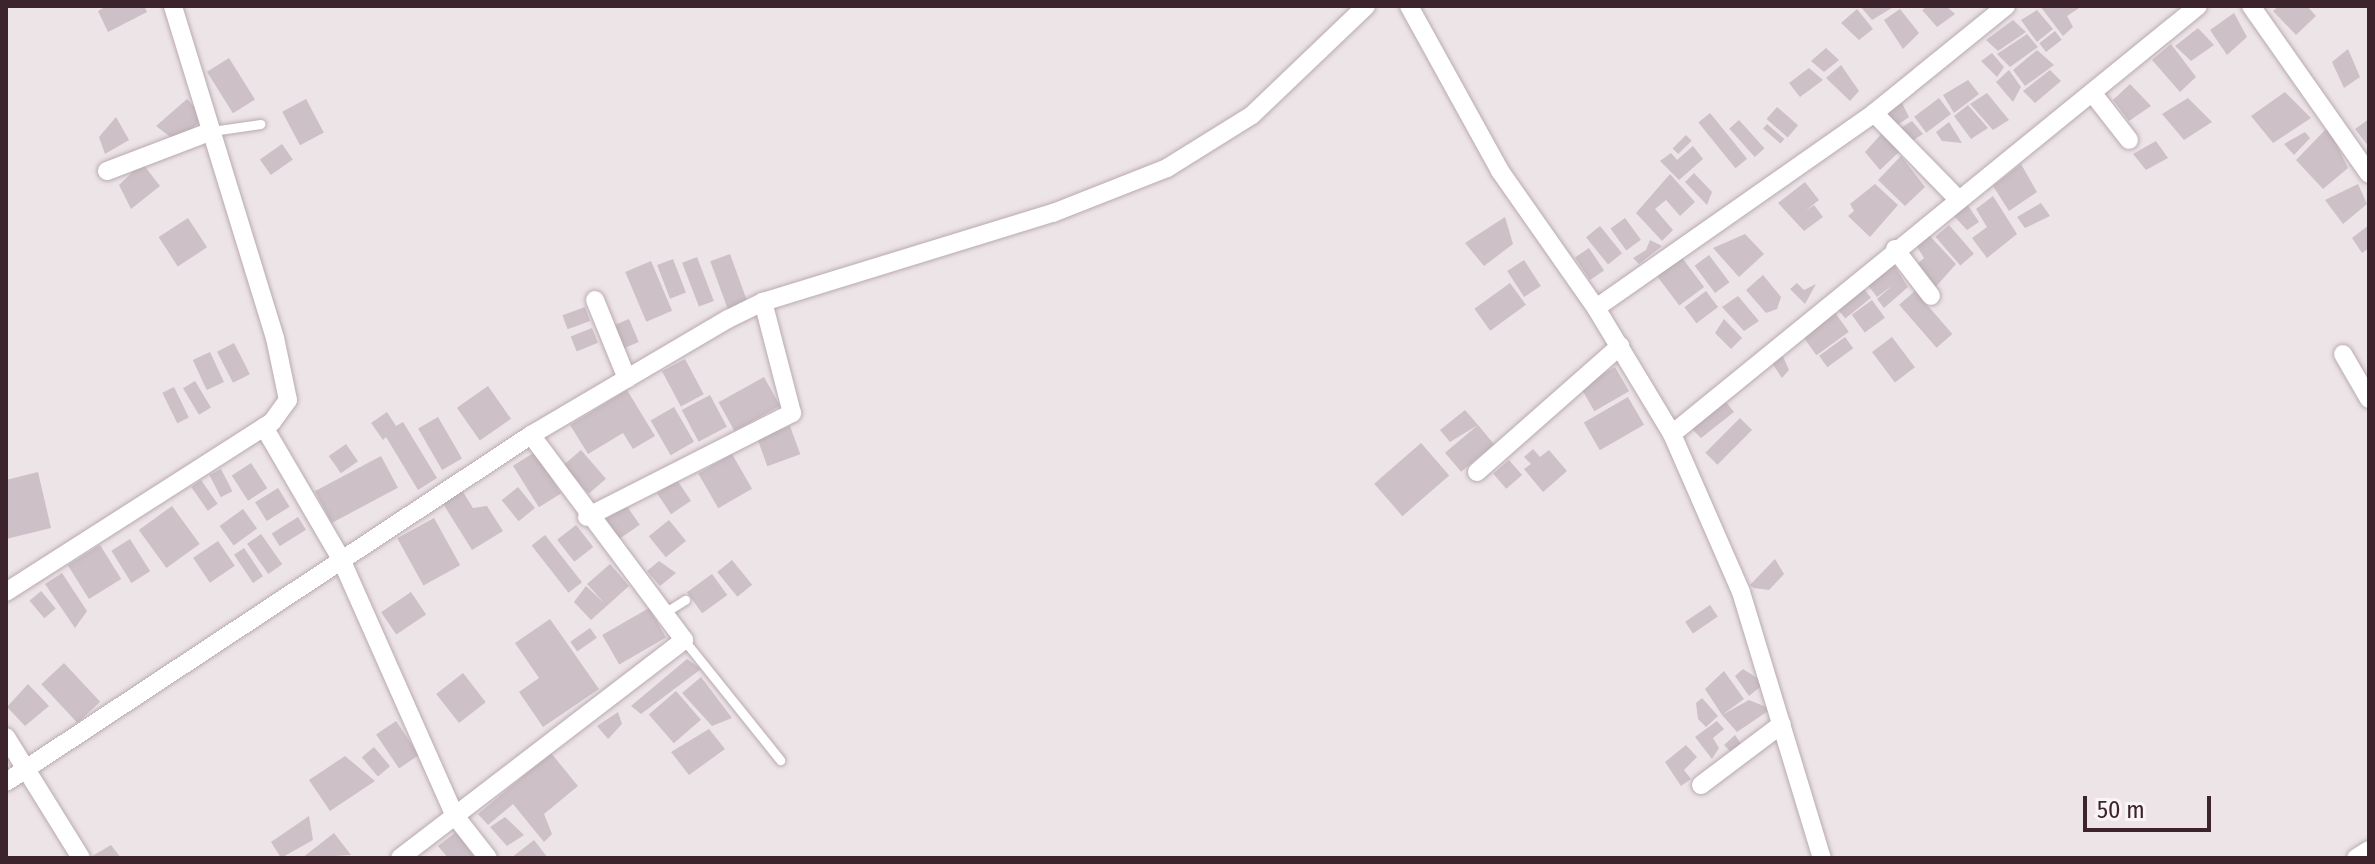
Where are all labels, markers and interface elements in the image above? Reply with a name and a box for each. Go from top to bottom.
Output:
scale bar [2087,780,2215,830]
text: 50 m [2097,796,2145,824]

